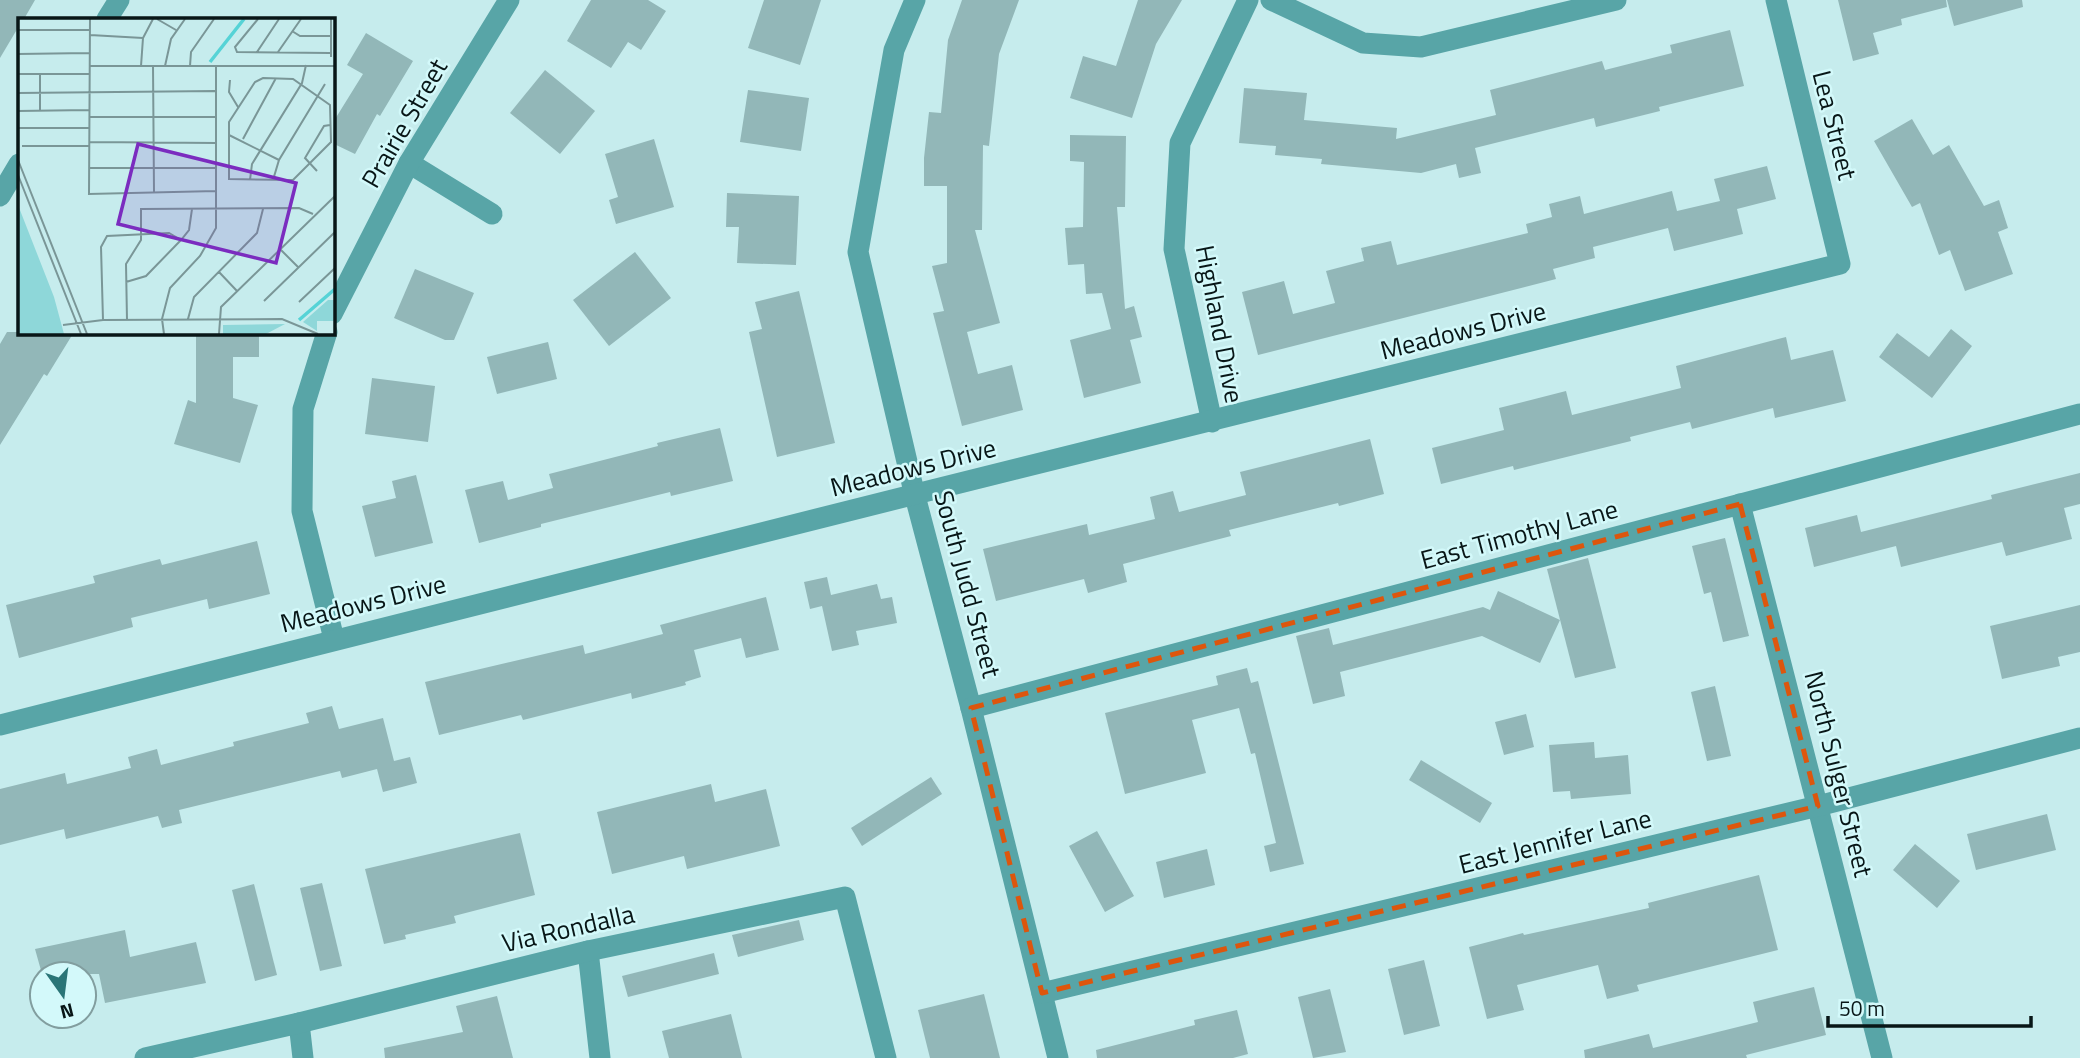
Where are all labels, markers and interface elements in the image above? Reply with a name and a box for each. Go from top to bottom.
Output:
inset map [18,18,334,334]
street label: Prairie Street [351,51,457,195]
street label: Lea Street [1803,66,1867,184]
street label: Highland Drive [1186,242,1254,406]
street label: Meadows Drive [1376,291,1550,369]
street label: Meadows Drive [826,428,1000,506]
street label: South Judd Street [924,486,1012,682]
street label: East Timothy Lane [1416,489,1622,579]
street label: Meadows Drive [276,564,450,642]
street label: North Sulger Street [1795,667,1883,881]
street label: East Jennifer Lane [1455,798,1655,884]
street label: Via Rondalla [498,894,638,962]
north arrow [28,960,98,1030]
scale bar [1828,984,2031,1028]
text: 50 m [1839,992,1885,1024]
text: N [57,996,77,1028]

